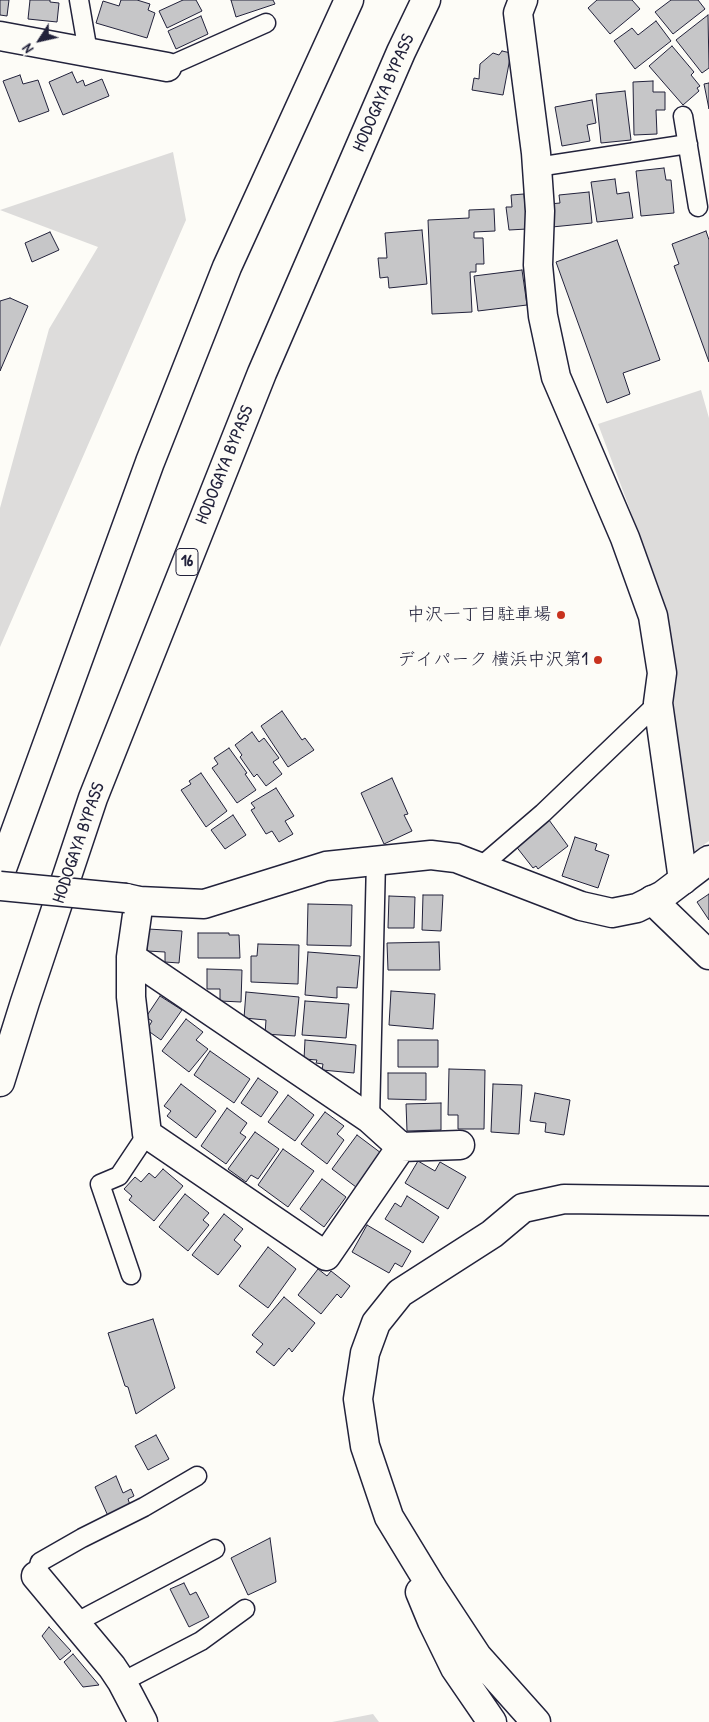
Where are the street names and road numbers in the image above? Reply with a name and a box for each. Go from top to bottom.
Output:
street label: HODOGAYA BYPASS [348,31,420,155]
street label: HODOGAYA BYPASS [191,402,259,528]
road number: 16 [176,548,198,576]
street label: HODOGAYA BYPASS [48,780,110,906]

